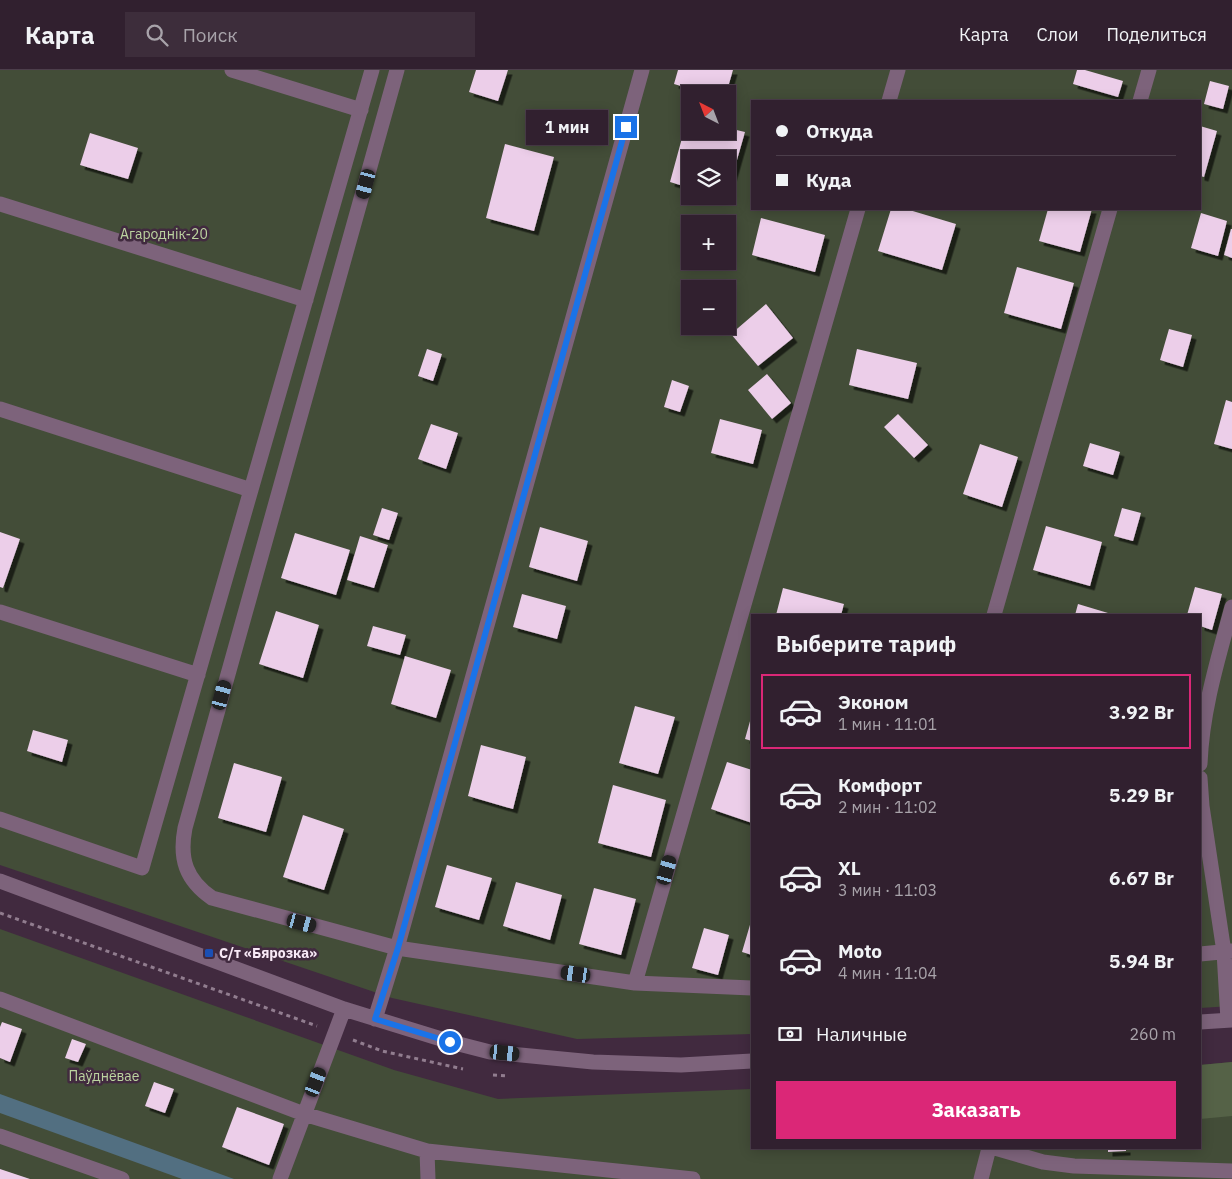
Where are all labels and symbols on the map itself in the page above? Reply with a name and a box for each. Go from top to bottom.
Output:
north arrow [681,85,736,140]
callout: 1 мин [526,110,608,144]
route end [615,116,637,138]
car [354,168,377,200]
park label: Агароднік-20 [120,225,208,243]
car [210,679,233,711]
car [655,854,678,886]
car [285,912,318,934]
place label: С/т «Бярозка» [219,944,317,962]
marker: С/т «Бярозка» [203,947,215,959]
car [560,964,591,984]
route start [439,1031,461,1053]
car [489,1044,520,1062]
car [303,1065,328,1099]
park label: Паўднёвае [68,1067,140,1085]

